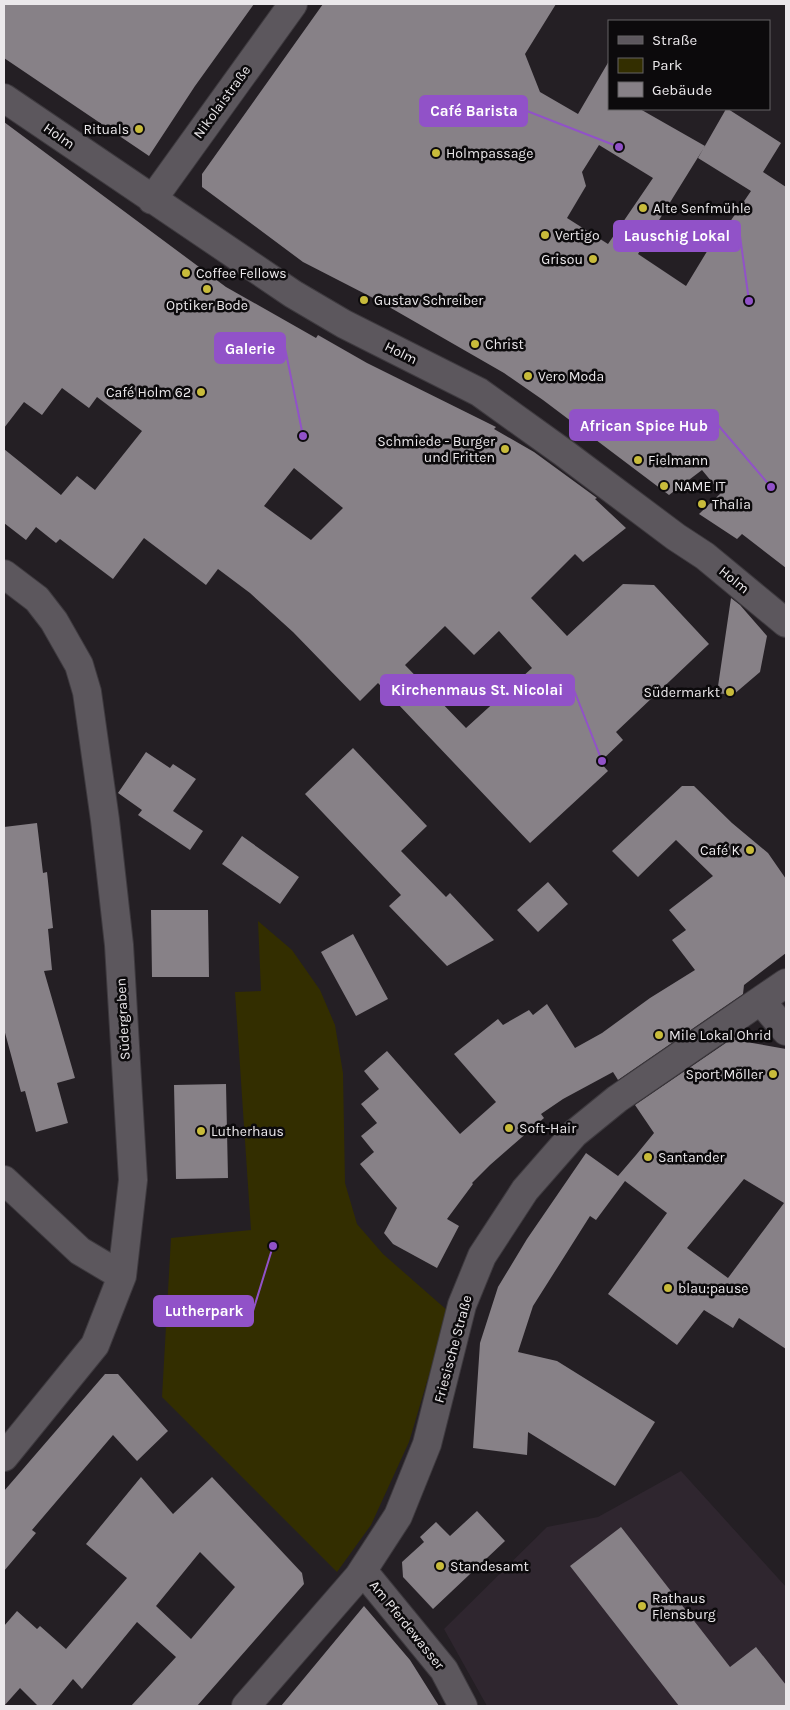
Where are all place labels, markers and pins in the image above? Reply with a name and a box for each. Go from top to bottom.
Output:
callout: Café Barista [420,96,527,126]
place label: Rituals [84,121,129,138]
marker: Rituals [133,123,145,135]
place label: Holmpassage [446,145,533,162]
marker: Holmpassage [430,147,442,159]
place label: Alte Senfmühle [653,200,751,217]
marker: Alte Senfmühle [637,202,649,214]
callout: Lauschig Lokal [614,221,740,251]
place label: Vertigo [555,227,600,244]
marker: Vertigo [539,229,551,241]
place label: Grisou [541,251,583,268]
marker: Grisou [587,253,599,265]
place label: Coffee Fellows [196,265,287,282]
marker: Coffee Fellows [180,267,192,279]
marker: Optiker Bode [201,283,213,295]
place label: Gustav Schreiber [374,292,484,309]
marker: Gustav Schreiber [358,294,370,306]
place label: Optiker Bode [166,297,248,314]
callout: Galerie [215,333,285,363]
place label: Christ [485,336,524,353]
marker: Christ [469,338,481,350]
place label: Vero Moda [538,368,604,385]
marker: Vero Moda [522,370,534,382]
place label: Café Holm 62 [106,384,191,401]
marker: Café Holm 62 [195,386,207,398]
callout: African Spice Hub [570,410,718,440]
place label: Schmiede - Burger und Fritten [377,433,496,466]
marker: Schmiede - Burger und Fritten [499,443,511,455]
place label: Fielmann [648,452,708,469]
marker: Fielmann [632,454,644,466]
place label: NAME IT [674,478,726,495]
marker: NAME IT [658,480,670,492]
place label: Thalia [712,496,751,513]
marker: Thalia [696,498,708,510]
callout: Kirchenmaus St. Nicolai [381,675,574,705]
place label: Südermarkt [643,684,720,701]
marker: Südermarkt [724,686,736,698]
place label: Café K [700,842,740,859]
marker: Café K [744,844,756,856]
place label: Mile Lokal Ohrid [669,1027,772,1044]
marker: Mile Lokal Ohrid [653,1029,665,1041]
place label: Sport Möller [685,1066,764,1083]
marker: Sport Möller [767,1068,779,1080]
place label: Soft-Hair [519,1120,577,1137]
marker: Soft-Hair [503,1122,515,1134]
place label: Lutherhaus [211,1123,284,1140]
marker: Lutherhaus [195,1125,207,1137]
place label: Santander [658,1149,726,1166]
marker: Santander [642,1151,654,1163]
place label: blau:pause [678,1280,749,1297]
marker: blau:pause [662,1282,674,1294]
callout: Lutherpark [154,1296,253,1326]
place label: Standesamt [450,1558,529,1575]
marker: Standesamt [434,1560,446,1572]
place label: Rathaus Flensburg [652,1590,716,1623]
marker: Rathaus Flensburg [636,1600,648,1612]

